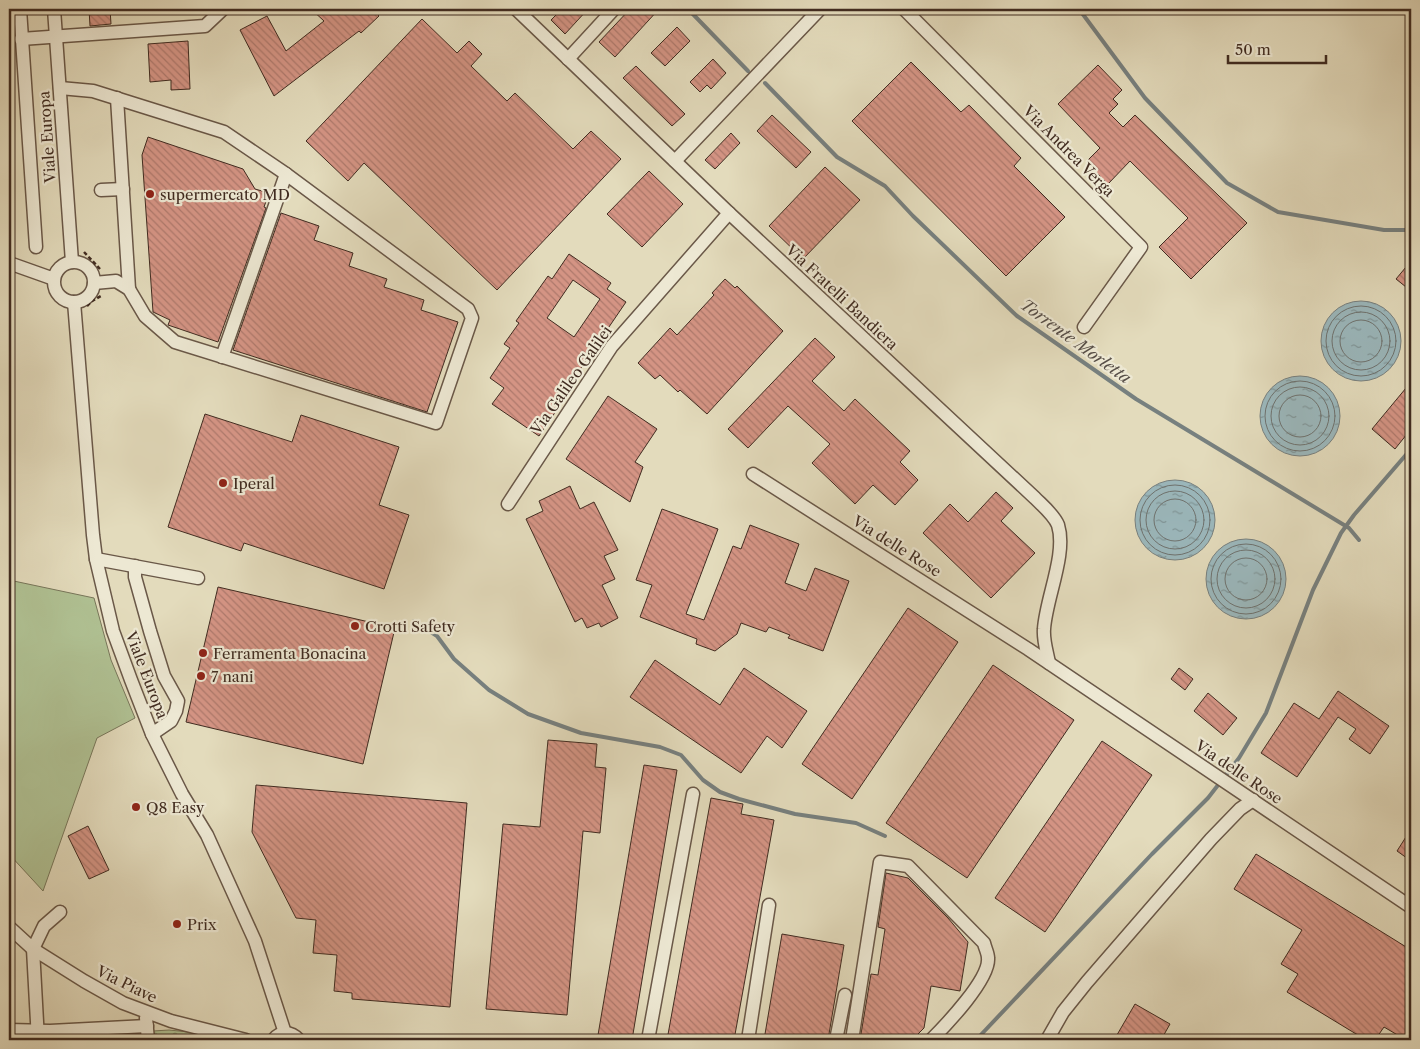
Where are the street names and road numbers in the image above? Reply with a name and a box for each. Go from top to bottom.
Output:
street label: Viale Europa [34,90,60,185]
street label: Via Andrea Verga [1019,101,1119,201]
street label: Via Fratelli Bandiera [781,240,902,354]
street label: Via Galileo Galilei [526,322,616,439]
street label: Via delle Rose [848,511,945,581]
street label: Viale Europa [121,628,172,722]
street label: Via delle Rose [1191,735,1286,808]
street label: Via Piave [93,961,160,1007]

